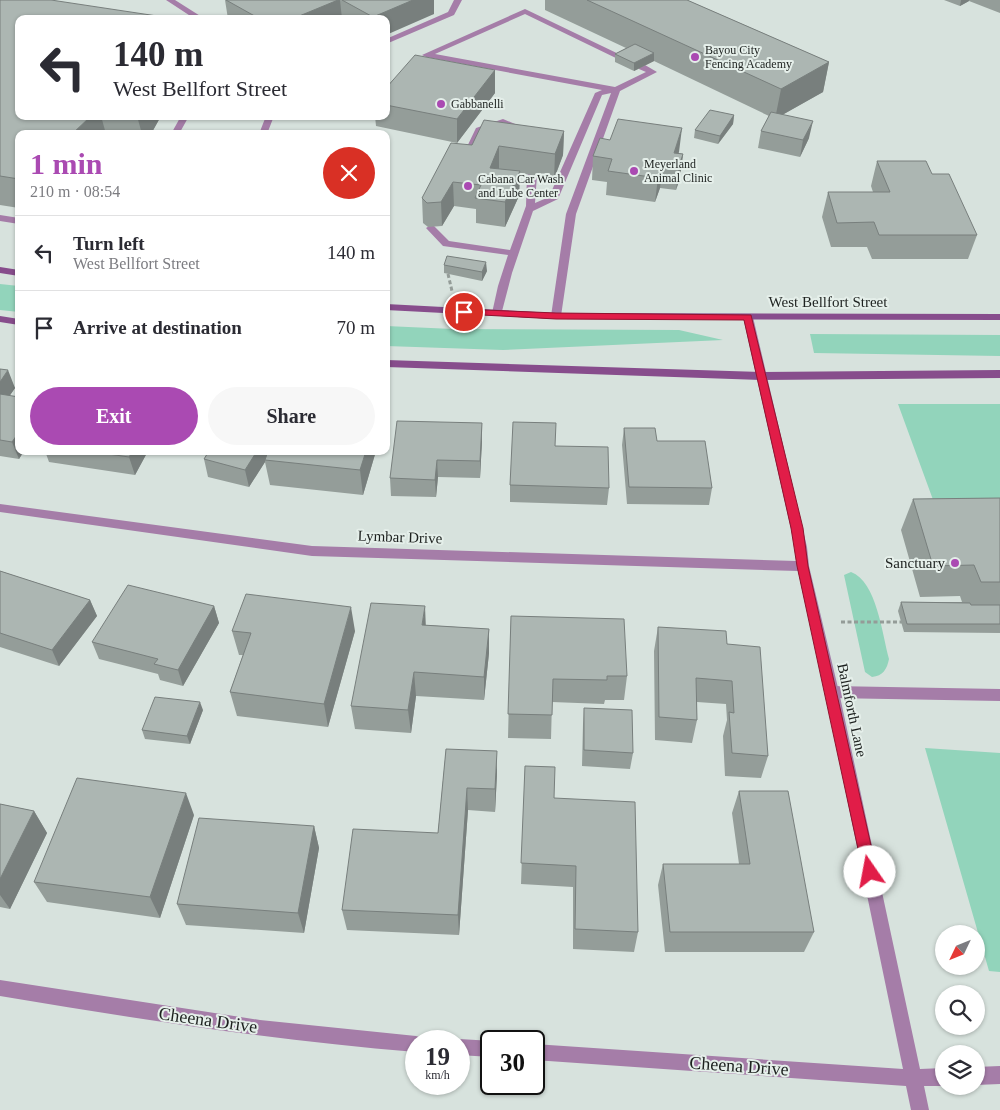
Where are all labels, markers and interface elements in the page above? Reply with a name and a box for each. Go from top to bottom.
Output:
icon: left [30,35,95,100]
text: 140 m [113,35,203,74]
place label: Bayou City Fencing Academy [705,43,792,71]
marker: Bayou City Fencing Academy [689,51,701,63]
text: West Bellfort Street [113,76,287,101]
place label: Gabbanelli [451,97,504,111]
marker: Gabbanelli [435,98,447,110]
text: 1 min [30,147,103,180]
button: close [323,147,375,199]
place label: Meyerland Animal Clinic [644,157,712,185]
marker: Meyerland Animal Clinic [628,165,640,177]
place label: Cabana Car Wash and Lube Center [478,172,563,200]
marker: Cabana Car Wash and Lube Center [462,180,474,192]
text: 210 m · 08:54 [30,183,120,200]
text: Turn left [73,233,145,254]
icon: left [30,239,58,267]
text: 140 m [327,242,375,263]
text: West Bellfort Street [73,255,200,272]
pin [443,291,485,333]
street label: West Bellfort Street [769,294,888,310]
icon: arrive [450,298,478,326]
icon: arrive [30,314,58,342]
text: Arrive at destination [73,317,242,338]
text: 70 m [336,317,375,338]
button: Exit [30,387,198,445]
button: Share [208,387,375,445]
street label: Lymbar Drive [357,528,443,546]
place label: Sanctuary [885,555,945,571]
marker: Sanctuary [949,557,961,569]
street label: Balmforth Lane [834,662,870,759]
position arrow [843,845,895,897]
north arrow [935,925,985,975]
map controls [935,925,985,1095]
button: search [935,985,985,1035]
street label: Cheena Drive [157,1003,259,1037]
speed limit sign: 30 [480,1030,545,1095]
text: 19 [425,1043,450,1070]
button: layers [935,1045,985,1095]
street label: Cheena Drive [689,1053,789,1079]
text: km/h [425,1068,450,1082]

